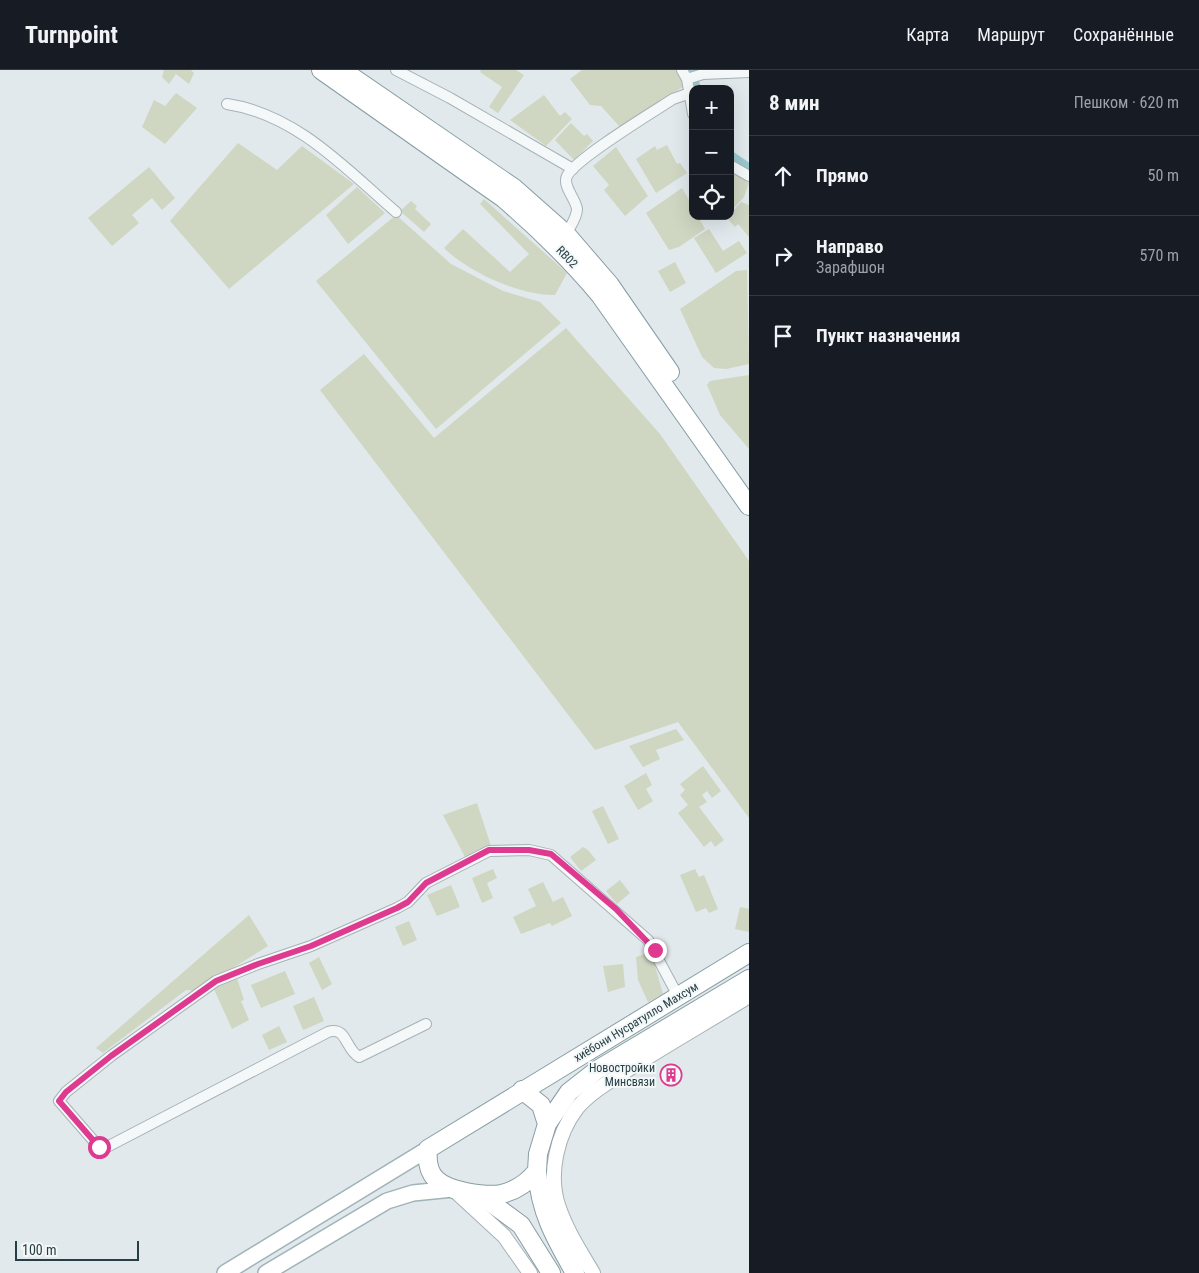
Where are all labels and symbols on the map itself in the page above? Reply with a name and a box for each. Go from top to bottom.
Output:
street label: RB02 [553,243,581,271]
route end [644,939,667,962]
street label: хиёбони Нусратулло Махсум [571,979,701,1065]
place label: Новостройки Минсвязи [589,1061,655,1089]
building icon: Новостройки Минсвязи [659,1063,683,1087]
route start [88,1136,111,1159]
scale bar [15,1238,139,1261]

